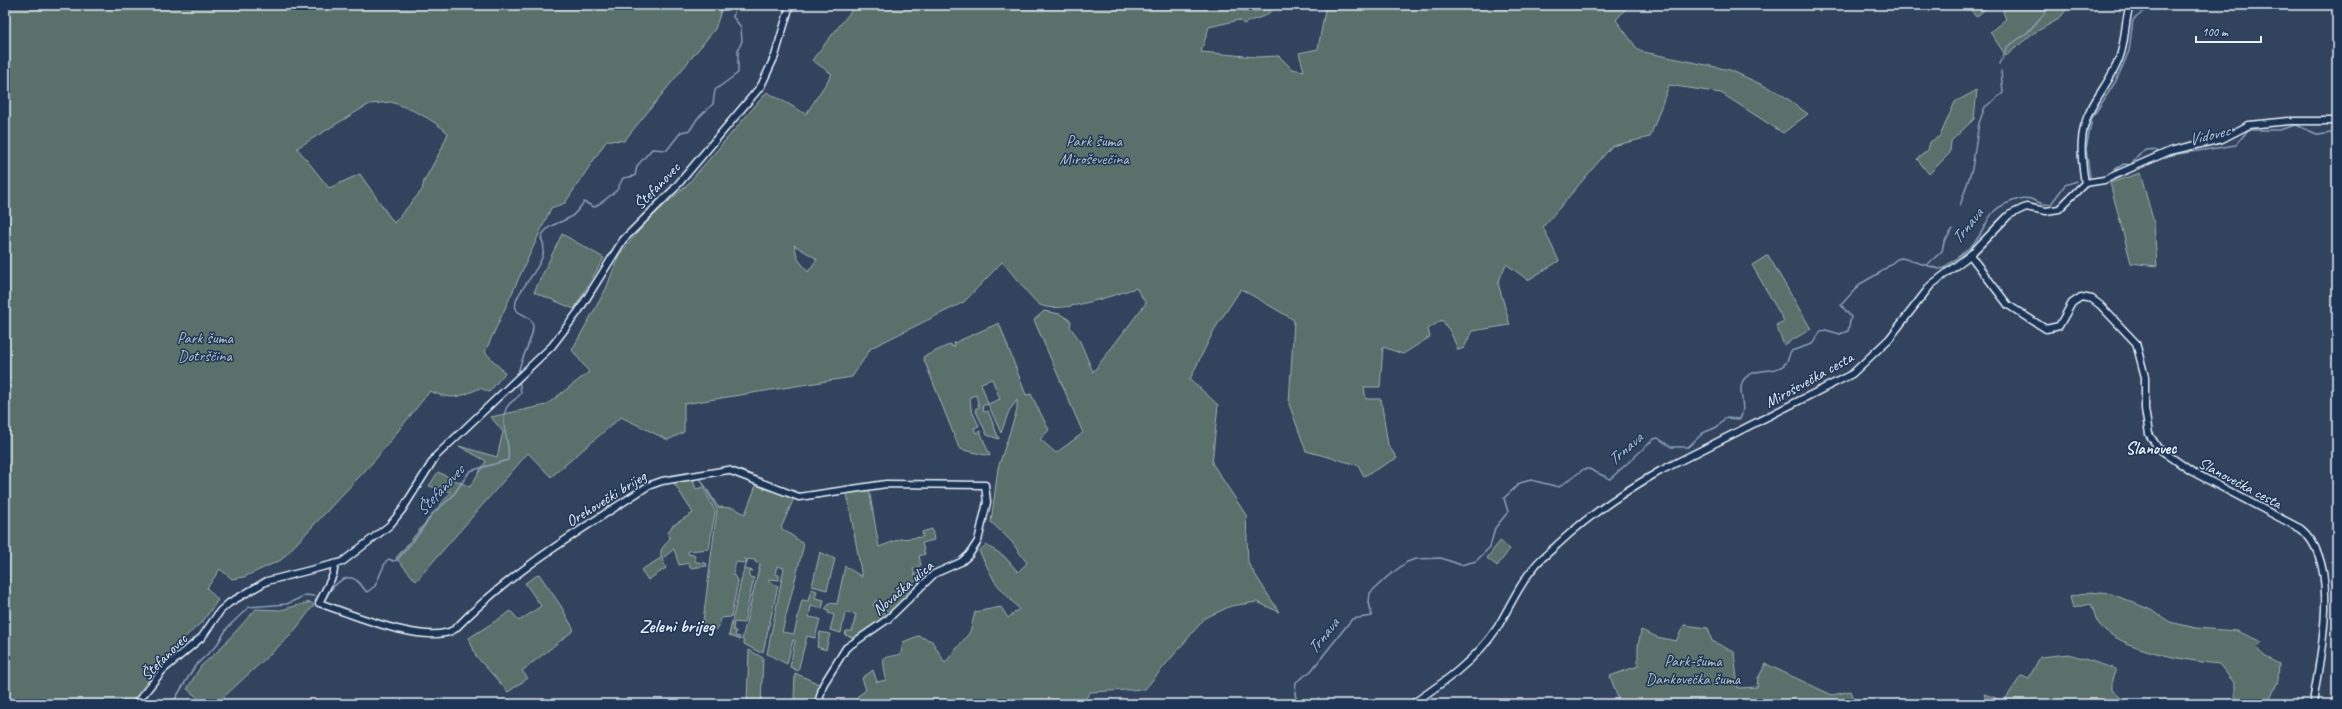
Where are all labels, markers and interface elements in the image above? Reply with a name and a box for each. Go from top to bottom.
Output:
scale bar [2196,18,2261,44]
text: 100 m [2202,24,2229,40]
water label: Vidovec [2186,119,2233,150]
park label: Park šuma Miroševečina [1059,131,1130,169]
street label: Štefanovec [630,157,685,214]
water label: Trnava [1946,202,1989,248]
park label: Park šuma Dotrščina [177,328,235,366]
street label: Miroševečka cesta [1761,347,1858,412]
water label: Trnava [1603,426,1649,470]
district label: Slanovec [2126,438,2177,459]
street label: Slanovečka cesta [2195,453,2286,514]
water label: Štefanovec [411,459,470,520]
street label: Orehovečki brijeg [562,466,651,532]
street label: Novačka ulica [869,556,938,620]
water label: Trnava [1302,612,1345,658]
district label: Zeleni brijeg [640,615,716,637]
street label: Štefanovec [136,628,193,685]
park label: Park-šuma Dankovečka šuma [1646,651,1742,689]

